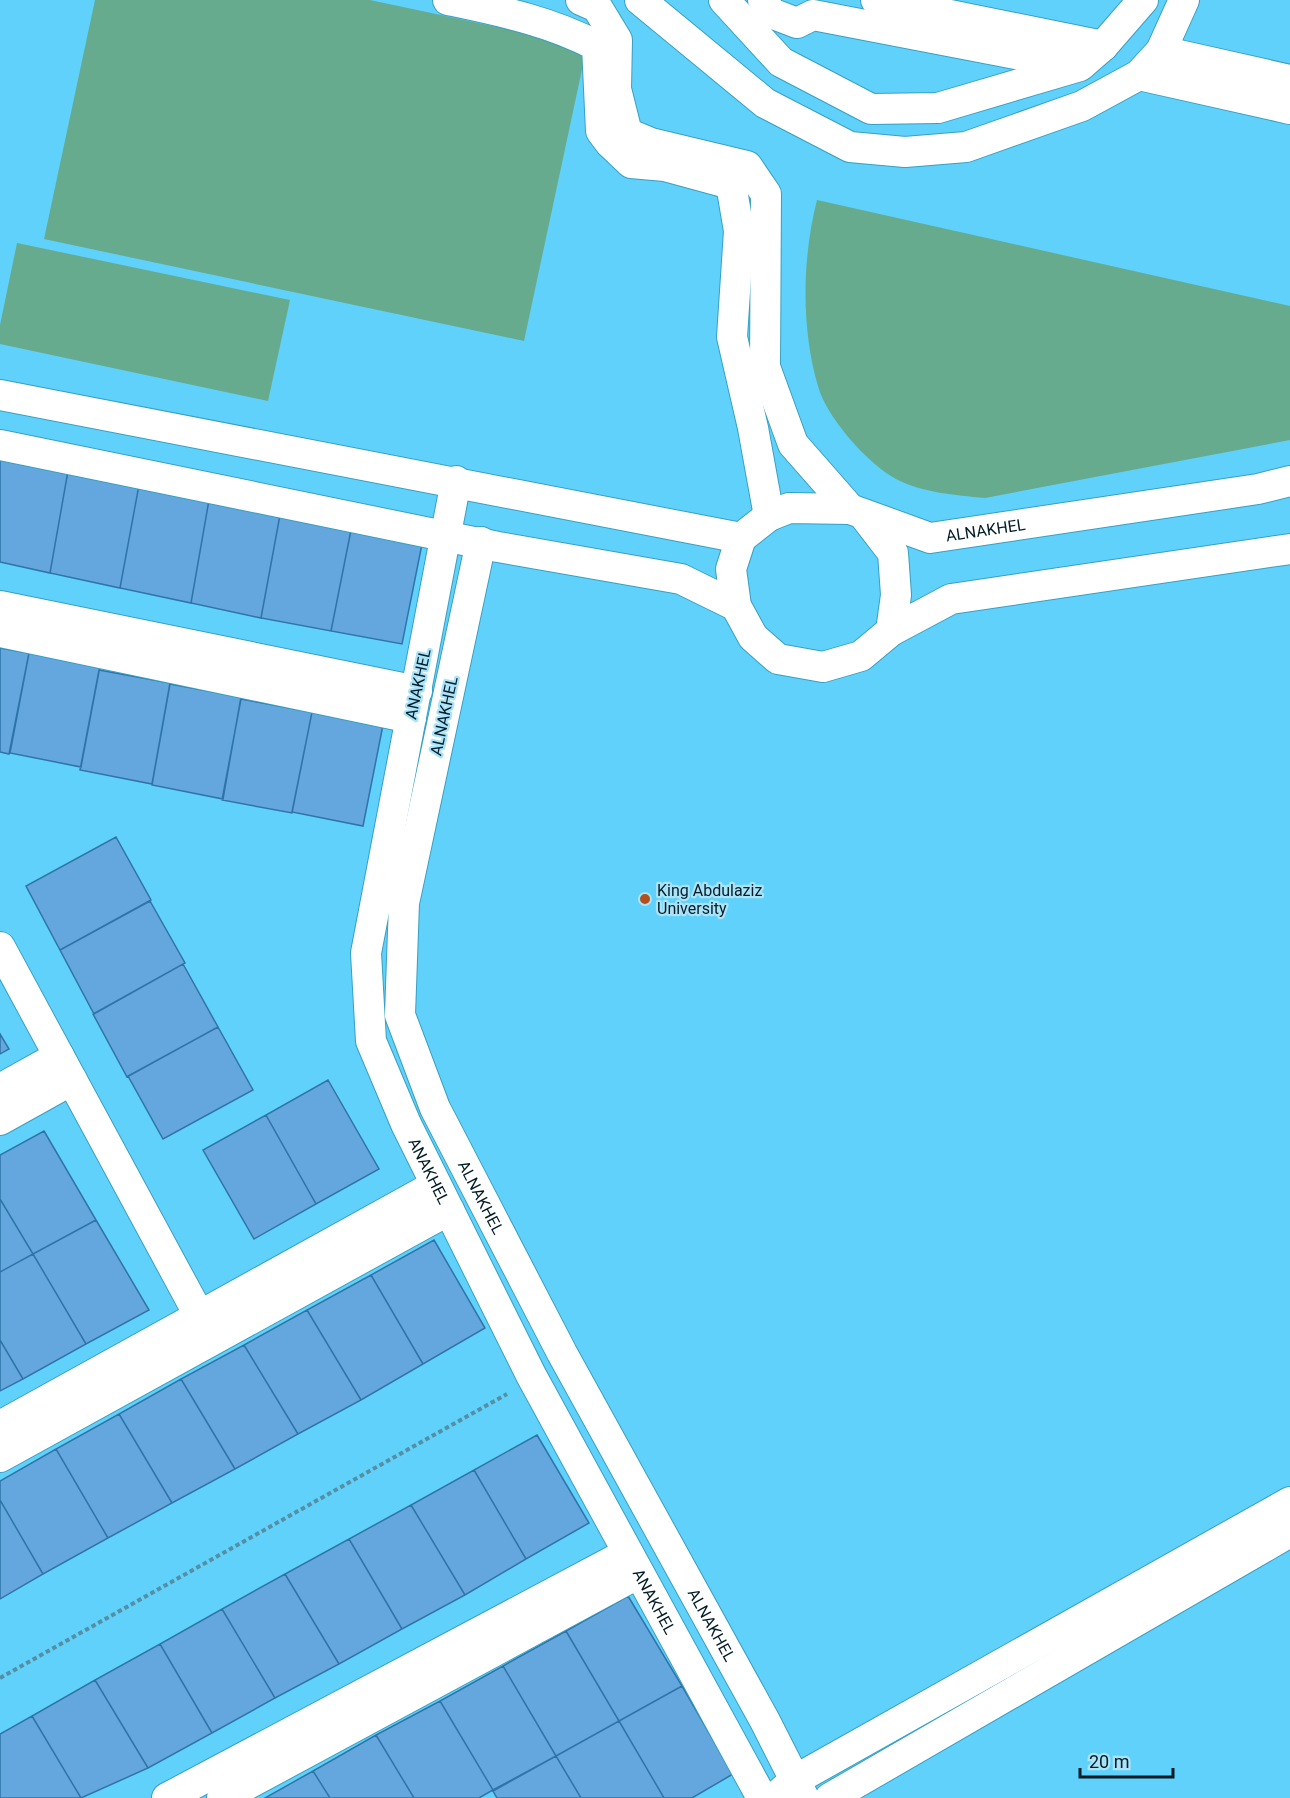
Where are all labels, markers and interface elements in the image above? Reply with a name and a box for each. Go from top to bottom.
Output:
street label: ALNAKHEL [944,514,1027,545]
street label: ANAKHEL [401,647,435,721]
street label: ALNAKHEL [426,674,462,757]
place label: King Abdulaziz University [657,881,762,918]
marker: King Abdulaziz University [638,892,652,906]
street label: ANAKHEL [405,1135,454,1207]
street label: ALNAKHEL [454,1157,508,1237]
street label: ANAKHEL [629,1565,680,1638]
street label: ALNAKHEL [684,1585,740,1665]
scale bar [1080,1741,1173,1779]
text: 20 m [1089,1751,1129,1772]

